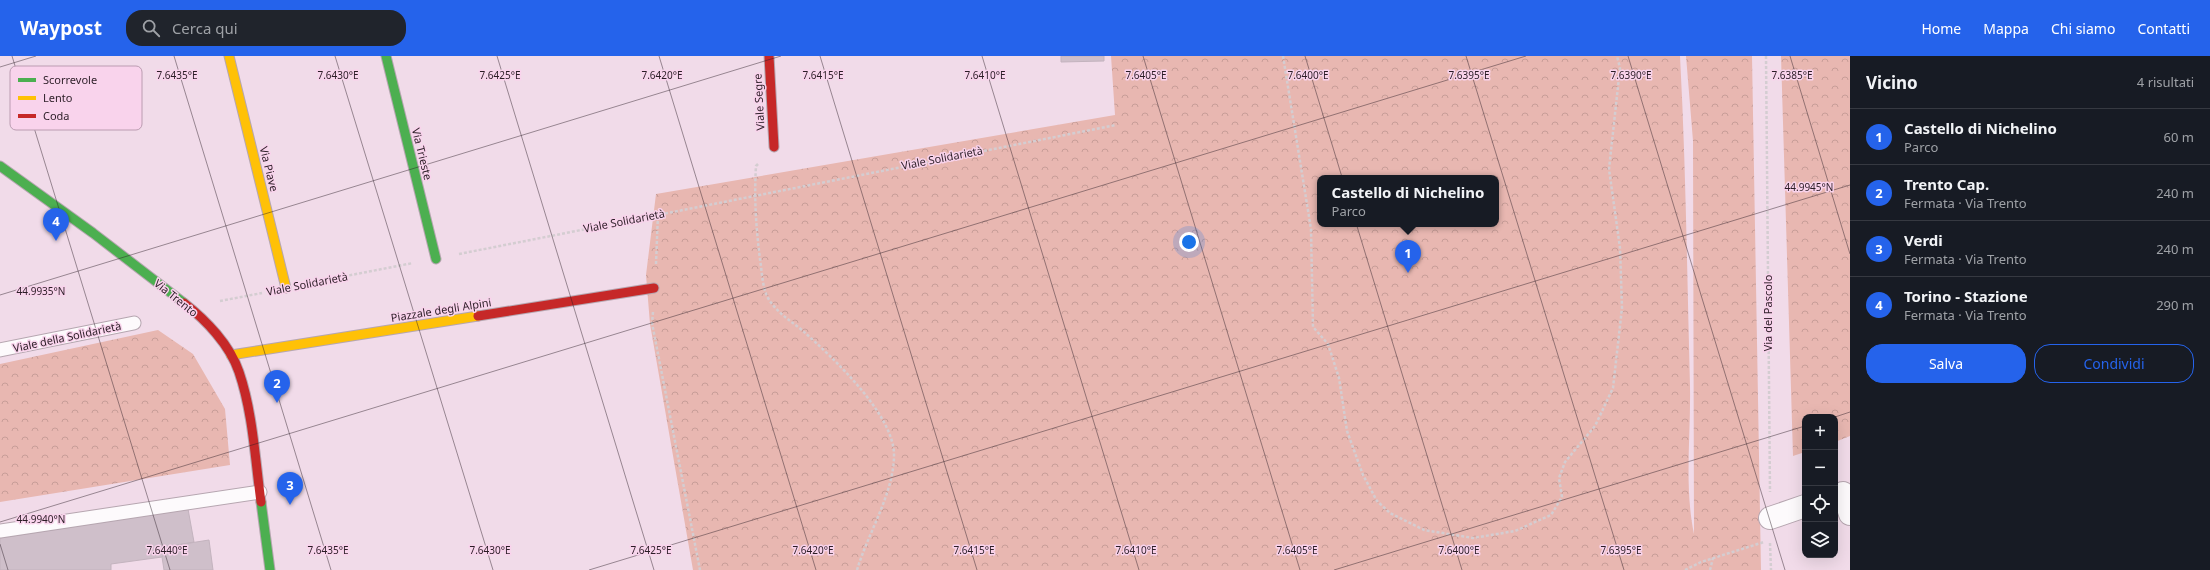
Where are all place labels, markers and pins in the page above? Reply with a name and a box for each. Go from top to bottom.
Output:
pin: 4 [43,208,69,241]
pin: 1 [1395,240,1421,273]
pin: 2 [264,370,290,403]
pin: 3 [277,472,303,505]

